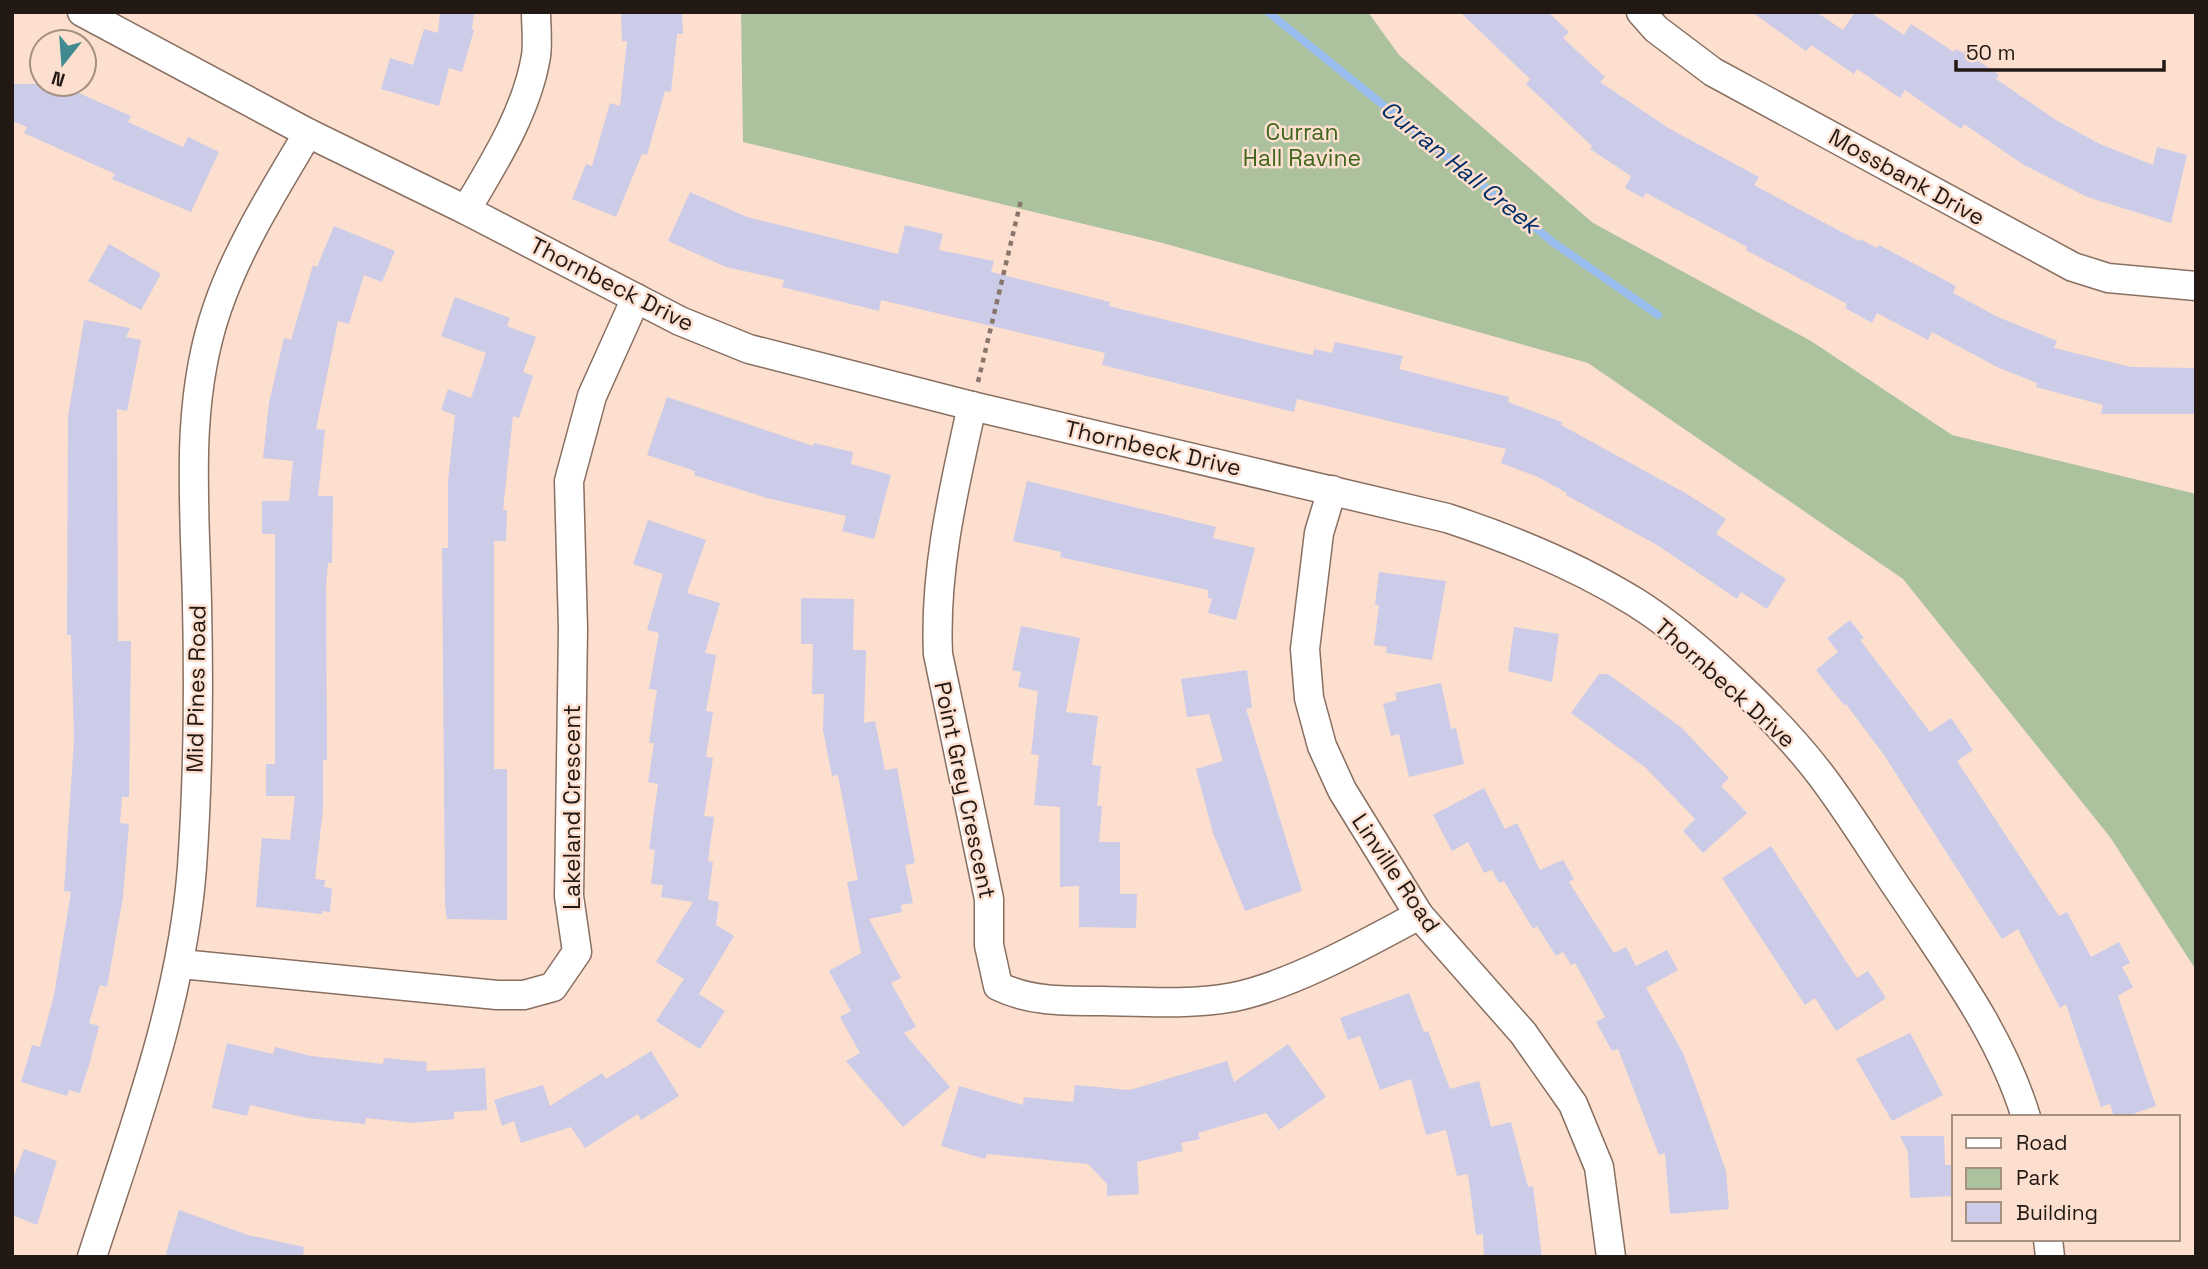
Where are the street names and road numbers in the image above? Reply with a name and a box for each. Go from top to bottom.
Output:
street label: Mossbank Drive [1824,122,1990,232]
street label: Thornbeck Drive [525,230,699,338]
street label: Thornbeck Drive [1062,413,1244,483]
street label: Mid Pines Road [180,605,212,773]
street label: Thornbeck Drive [1648,612,1802,754]
street label: Point Grey Crescent [927,679,1003,901]
street label: Lakeland Crescent [557,704,587,910]
street label: Linville Road [1345,808,1447,938]

